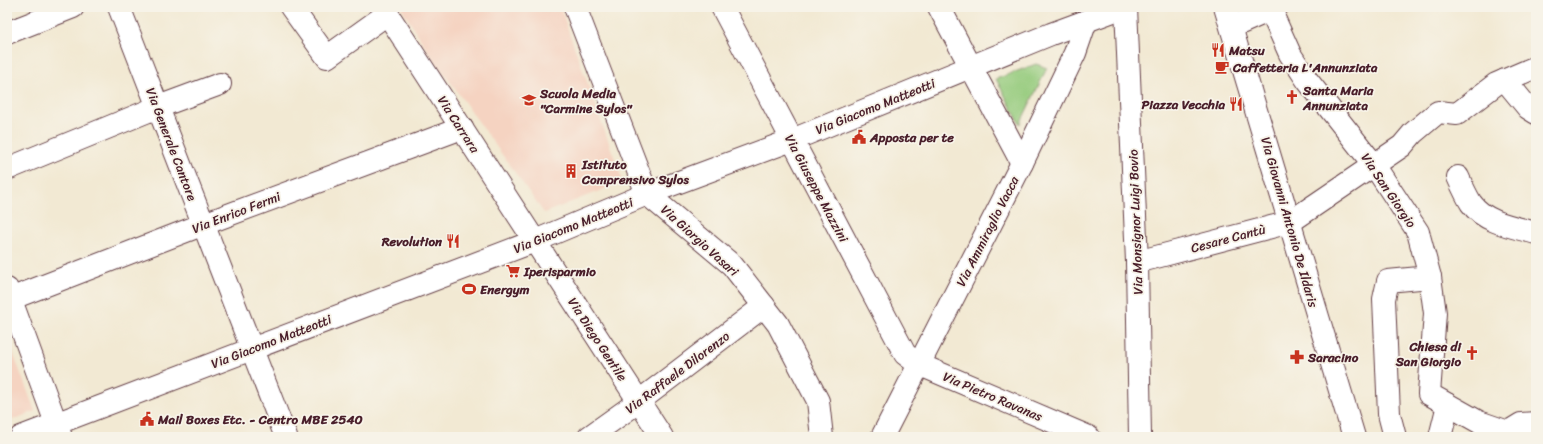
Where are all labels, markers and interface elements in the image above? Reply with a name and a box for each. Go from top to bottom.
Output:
place label: Matsu [1228,39,1266,62]
restaurant icon: Matsu [1210,42,1226,58]
place label: Caffetteria L'Annunziata [1232,56,1378,79]
cafe icon: Caffetteria L'Annunziata [1214,59,1230,75]
street label: Via Giacomo Matteotti [812,72,939,141]
place label: Santa Maria Annunziata [1302,79,1374,117]
place label: Scuola Media "Carmine Sylos" [539,82,633,120]
street label: Via Generale Cantore [139,84,204,204]
church icon: Santa Maria Annunziata [1284,89,1300,105]
street label: Via Carrara [431,91,486,158]
school or university icon: Scuola Media "Carmine Sylos" [521,92,537,108]
place label: Piazza Vecchia [1141,93,1225,116]
restaurant icon: Piazza Vecchia [1228,96,1244,112]
place label: Apposta per te [869,126,954,149]
public building icon: Apposta per te [851,129,867,145]
street label: Via Giuseppe Mazzini [778,130,855,247]
street label: Via Giovanni Antonio De Ildaris [1254,134,1325,311]
street label: Via San Giorgio [1355,148,1423,233]
street label: Via Monsignor Luigi Bovio [1121,149,1150,295]
place label: Istituto Comprensivo Sylos [581,153,689,191]
building icon: Istituto Comprensivo Sylos [563,163,579,179]
street label: Via Ammiraglio Vacca [950,171,1026,291]
street label: Via Enrico Fermi [188,185,284,240]
street label: Via Giacomo Matteotti [510,191,637,260]
street label: Via Giorgio Vasari [655,199,744,282]
street label: Cesare Cantù [1188,217,1268,260]
place label: Revolution [381,230,443,253]
restaurant icon: Revolution [445,233,461,249]
place label: Iperisparmio [523,260,596,283]
supermarket icon: Iperisparmio [505,263,521,279]
place label: Energym [480,278,530,301]
sports icon: Energym [461,281,477,297]
street label: Via Diego Gentile [562,293,634,386]
street label: Via Giacomo Matteotti [207,308,335,375]
street label: Via Raffaele Dilorenzo [620,325,735,420]
place label: Chiesa di San Giorgio [1395,335,1462,373]
church icon: Chiesa di San Giorgio [1464,345,1480,361]
place label: Saracino [1307,346,1359,369]
pharmacy icon: Saracino [1289,349,1305,365]
street label: Via Pietro Ravanas [939,365,1046,428]
place label: Mail Boxes Etc. - Centro MBE 2540 [157,408,363,431]
public building icon: Mail Boxes Etc. - Centro MBE 2540 [139,411,155,427]

